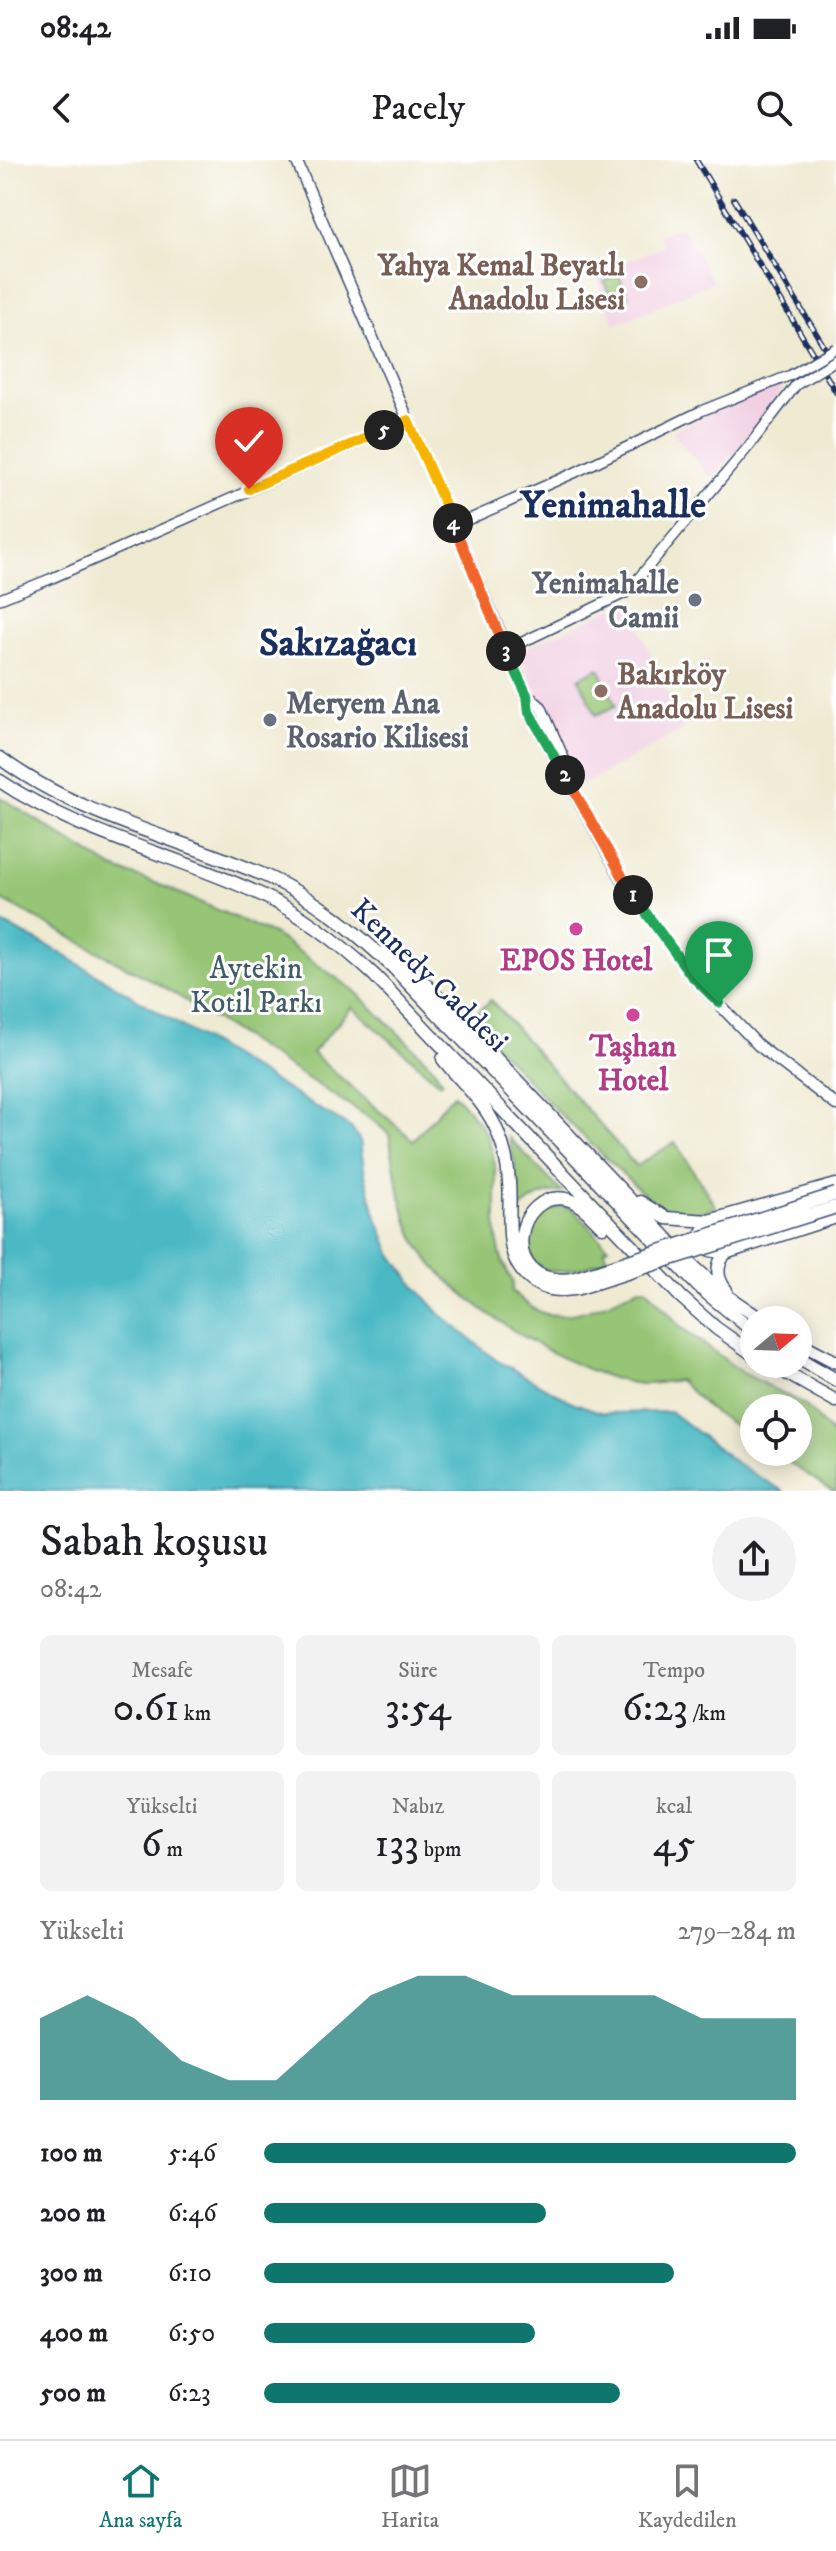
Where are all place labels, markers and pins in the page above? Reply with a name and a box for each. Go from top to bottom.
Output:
place label: Yahya Kemal Beyatlı Anadolu Lisesi [377,248,625,319]
marker: Yahya Kemal Beyatlı Anadolu Lisesi [632,273,650,291]
pin [215,407,283,489]
pin: 5 [364,410,404,450]
pin: 4 [433,503,473,543]
place label: Yenimahalle Camii [531,566,680,637]
marker: Yenimahalle Camii [686,591,704,609]
pin: 3 [486,631,526,671]
place label: Bakırköy Anadolu Lisesi [616,657,794,728]
marker: Bakırköy Anadolu Lisesi [592,682,610,700]
place label: Meryem Ana Rosario Kilisesi [286,686,469,757]
marker: Meryem Ana Rosario Kilisesi [261,711,279,729]
pin: 2 [545,755,585,795]
pin: 1 [613,875,653,915]
marker: EPOS Hotel [567,920,585,938]
pin [685,921,753,1003]
place label: EPOS Hotel [500,943,653,980]
marker: Taşhan Hotel [624,1006,642,1024]
place label: Taşhan Hotel [589,1029,677,1100]

